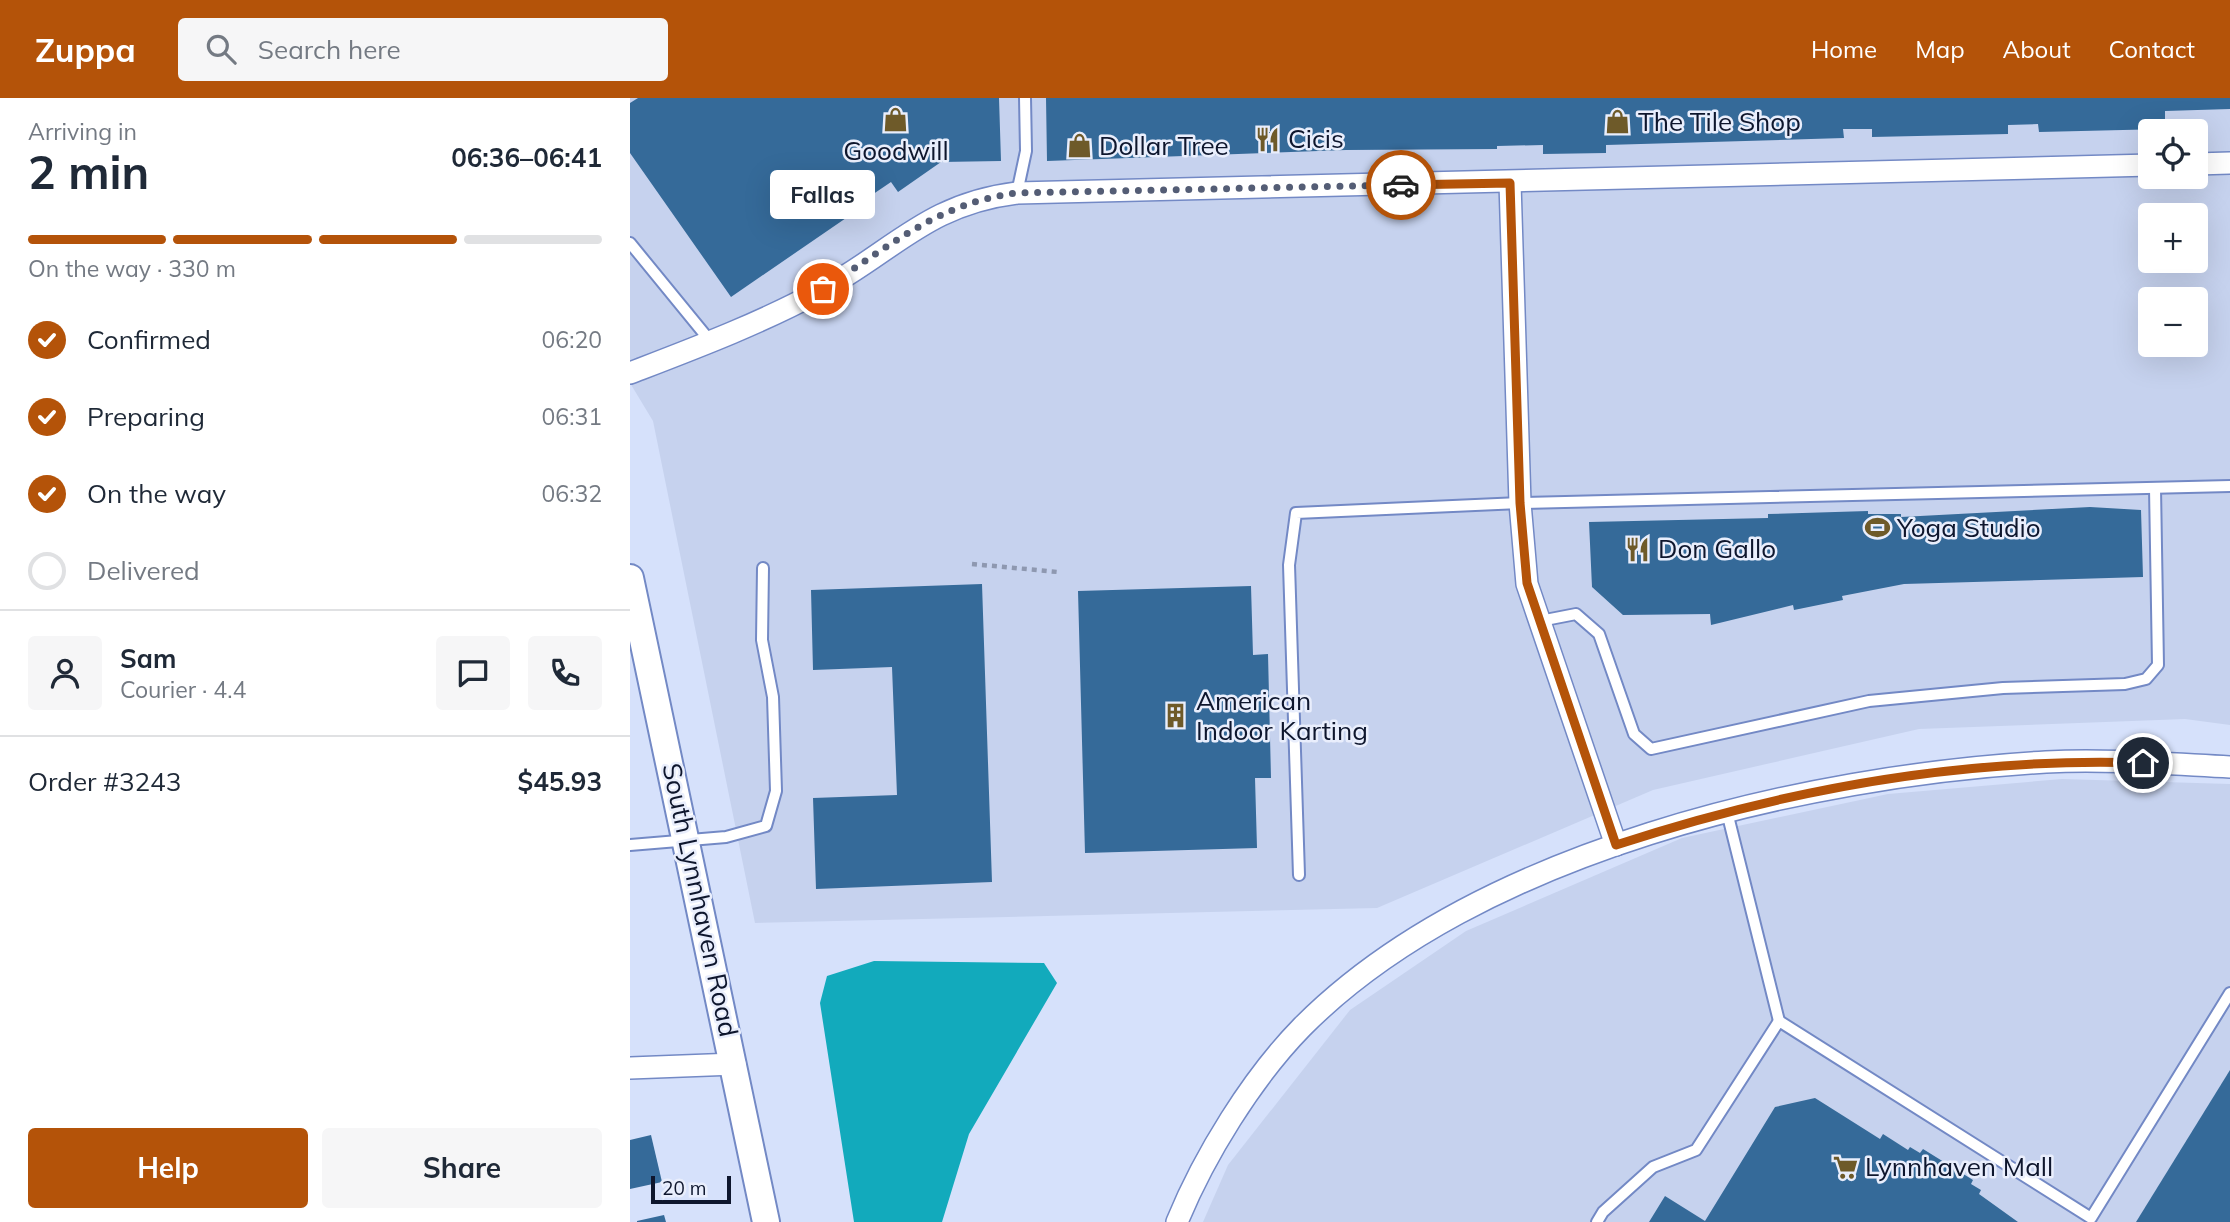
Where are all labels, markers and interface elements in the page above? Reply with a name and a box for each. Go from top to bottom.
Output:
search box [178,18,668,81]
text: Zuppa [35,29,136,70]
icon: search [202,30,240,68]
text: Search here [258,33,401,66]
text: Home [1811,34,1877,64]
text: Map [1915,34,1965,64]
text: About [2003,34,2071,64]
text: Contact [2109,34,2195,64]
shop icon: Goodwill [882,105,910,133]
place label: The Tile Shop [1638,105,1801,138]
shop icon: The Tile Shop [1604,108,1632,136]
text: Arriving in [28,117,137,146]
map controls [2138,119,2208,357]
button: locate [2138,119,2208,189]
place label: Cicis [1288,122,1344,155]
restaurant icon: Cicis [1254,125,1282,153]
place label: Dollar Tree [1099,129,1229,162]
shop icon: Dollar Tree [1065,132,1093,160]
place label: Goodwill [843,134,949,167]
text: 06:36–06:41 [451,141,602,174]
text: 2 min [28,143,149,201]
courier [1366,150,1436,220]
icon: car [1382,166,1420,204]
callout: Fallas [770,170,876,219]
text: Fallas [790,180,855,209]
button: + [2138,203,2208,273]
text: On the way · 330 m [28,254,236,283]
pin [793,259,853,319]
icon: bag [804,270,842,308]
button: − [2138,287,2208,357]
icon: check [28,321,66,359]
text: Confirmed [87,323,211,356]
text: 06:20 [542,325,602,354]
icon: check [28,398,66,436]
text: Preparing [87,400,205,433]
text: 06:31 [542,402,602,431]
icon: check [28,475,66,513]
text: On the way [87,477,226,510]
text: 06:32 [542,479,602,508]
place label: Yoga Studio [1896,511,2041,544]
sports icon: Yoga Studio [1863,514,1891,542]
place label: Don Gallo [1658,532,1776,565]
restaurant icon: Don Gallo [1624,535,1652,563]
text: Delivered [87,554,200,587]
button: person [28,636,102,710]
button: chat [436,636,510,710]
button: phone [528,636,602,710]
text: Sam [120,642,176,675]
text: Courier · 4.4 [120,675,246,704]
place label: American Indoor Karting [1196,684,1368,747]
building icon: American Indoor Karting [1162,702,1190,730]
pin [2113,733,2173,793]
icon: home [2124,744,2162,782]
street label: South Lynnhaven Road [655,760,746,1040]
text: Order #3243 [28,765,181,798]
text: $45.93 [518,765,602,798]
button: Help [28,1128,308,1208]
button: Share [322,1128,602,1208]
place label: Lynnhaven Mall [1865,1150,2053,1183]
supermarket icon: Lynnhaven Mall [1831,1153,1859,1181]
scale bar [651,1173,732,1205]
text: 20 m [662,1176,706,1200]

